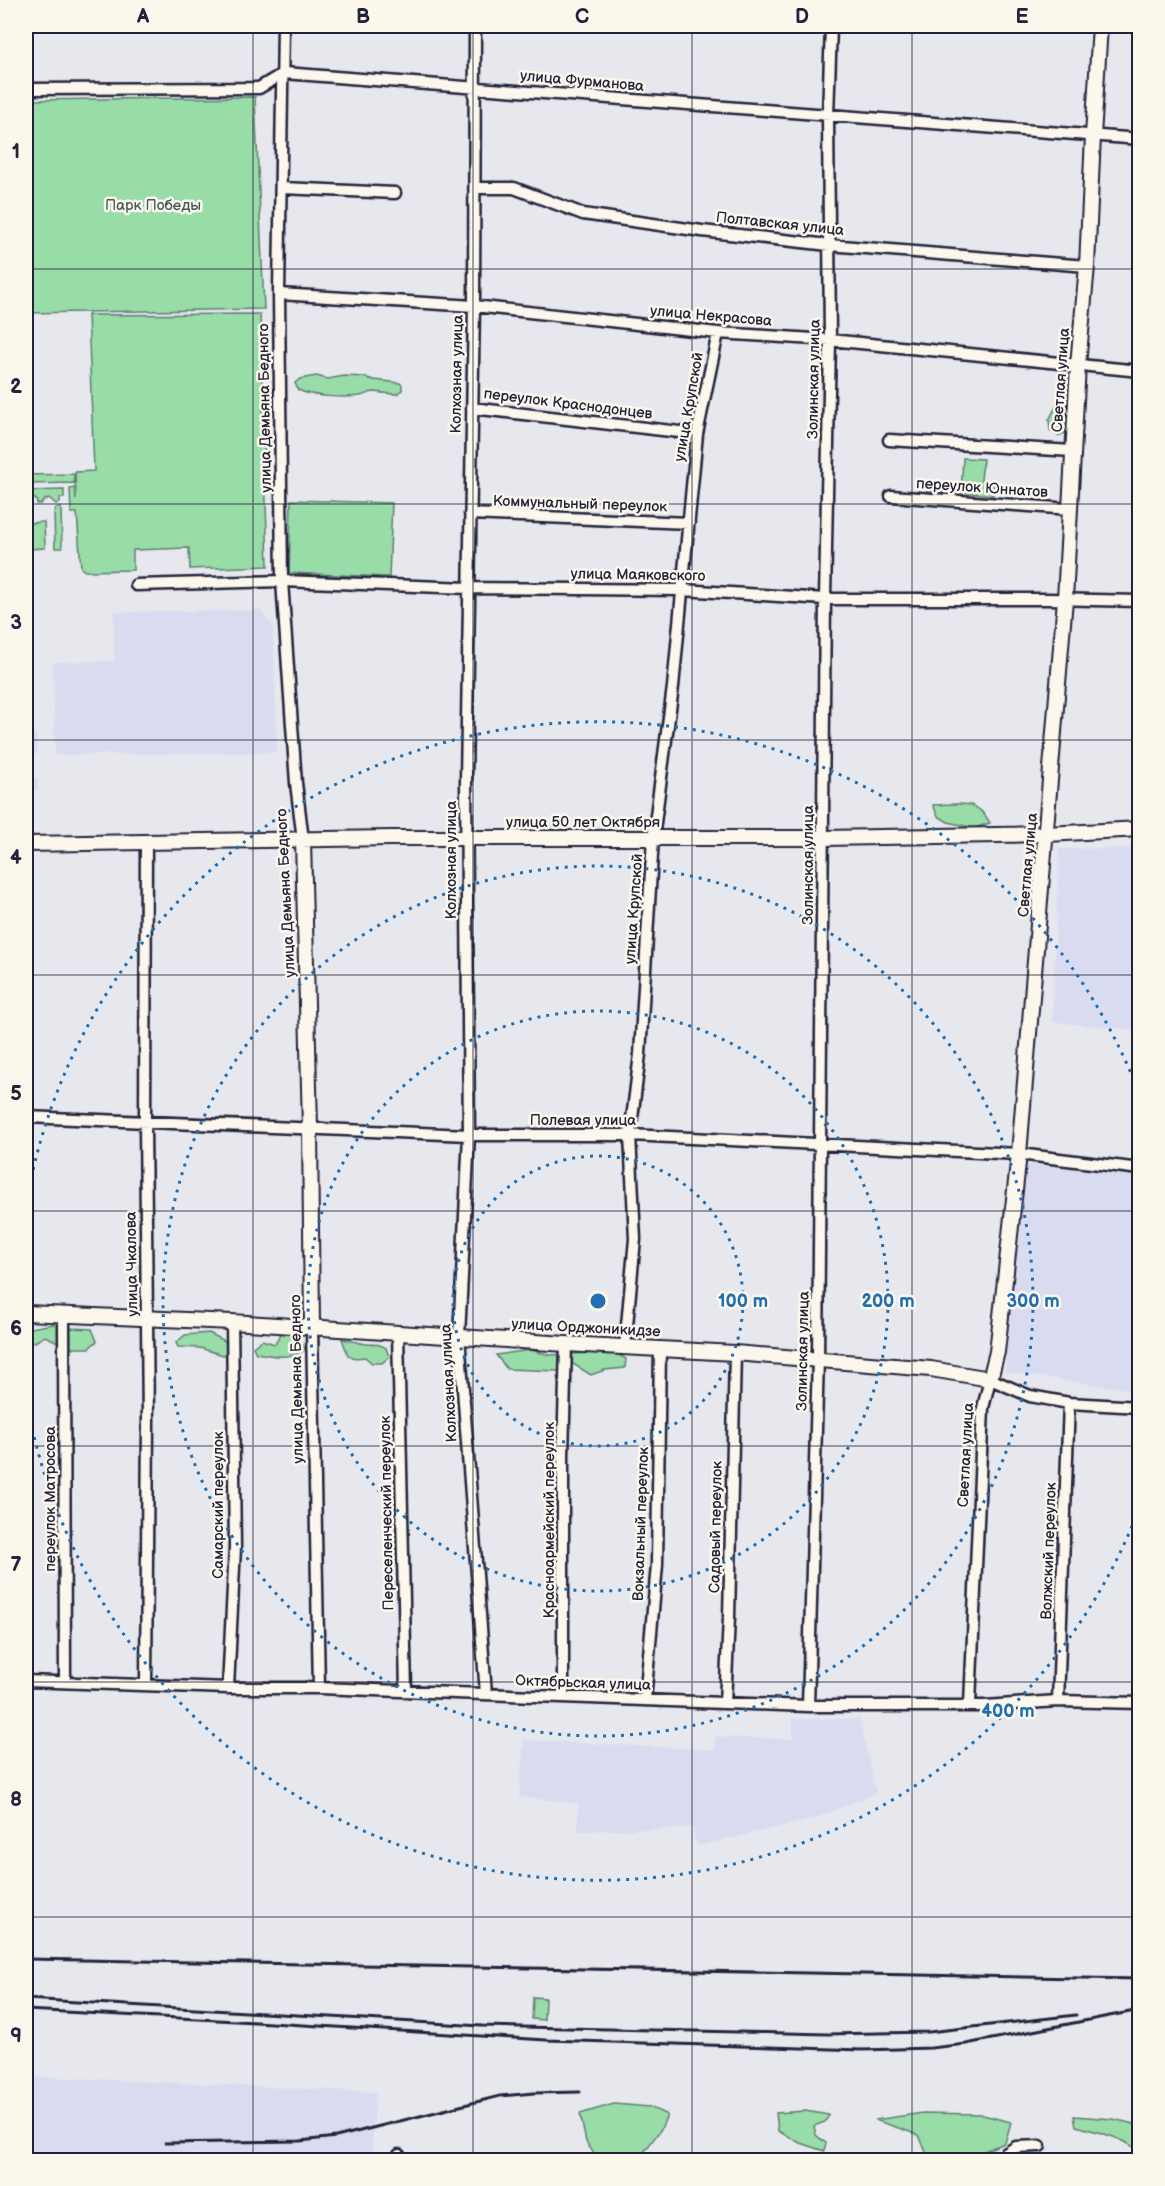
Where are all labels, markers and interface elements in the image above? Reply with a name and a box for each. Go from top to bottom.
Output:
text: A [136,5,150,29]
text: B [356,5,370,29]
text: C [575,5,589,29]
text: D [795,5,809,29]
text: E [1016,5,1029,29]
street label: улица Фурманова [519,66,645,96]
text: 1 [12,140,20,164]
park label: Парк Победы [105,196,201,215]
street label: Полтавская улица [715,208,845,240]
street label: улица Некрасова [649,301,773,331]
street label: Колхозная улица [446,314,468,433]
street label: Золинская улица [803,319,825,439]
street label: улица Демьяна Бедного [254,323,276,493]
street label: Светлая улица [1048,327,1074,433]
street label: улица Крупской [670,351,708,463]
text: 2 [10,375,22,399]
street label: переулок Краснодонцев [483,384,654,424]
street label: переулок Юннатов [915,474,1049,502]
street label: Коммунальный переулок [492,491,668,517]
street label: улица Маяковского [570,564,706,586]
text: 3 [10,611,22,635]
street label: Колхозная улица [442,801,461,919]
street label: Золинская улица [799,805,818,925]
street label: улица Демьяна Бедного [272,808,300,978]
street label: Светлая улица [1014,812,1042,918]
street label: улица 50 лет Октября [506,813,660,832]
text: 4 [10,846,22,870]
street label: улица Крупской [621,853,647,965]
text: 5 [10,1082,22,1106]
street label: Полевая улица [530,1111,636,1130]
street label: улица Чкалова [122,1211,142,1317]
centre of rings [588,1291,608,1311]
text: 100 m [718,1291,768,1312]
street label: Золинская улица [792,1291,814,1411]
text: 200 m [861,1291,915,1312]
text: 300 m [1006,1291,1060,1312]
street label: улица Демьяна Бедного [286,1294,308,1464]
street label: улица Орджоникидзе [511,1315,661,1341]
text: 6 [10,1317,22,1341]
street label: Колхозная улица [436,1323,462,1443]
street label: Светлая улица [954,1402,978,1508]
street label: Переселенческий переулок [376,1415,398,1611]
street label: Красноармейский переулок [540,1422,559,1618]
street label: переулок Матросова [41,1426,60,1572]
street label: Самарский переулок [209,1431,228,1579]
street label: Вокзальный переулок [629,1447,653,1601]
street label: Садовый переулок [705,1461,727,1593]
street label: Волжский переулок [1037,1482,1061,1620]
text: 7 [10,1553,22,1577]
street label: Октябрьская улица [515,1671,651,1695]
text: 400 m [981,1701,1035,1722]
text: 8 [10,1788,22,1812]
text: 9 [10,2024,22,2048]

